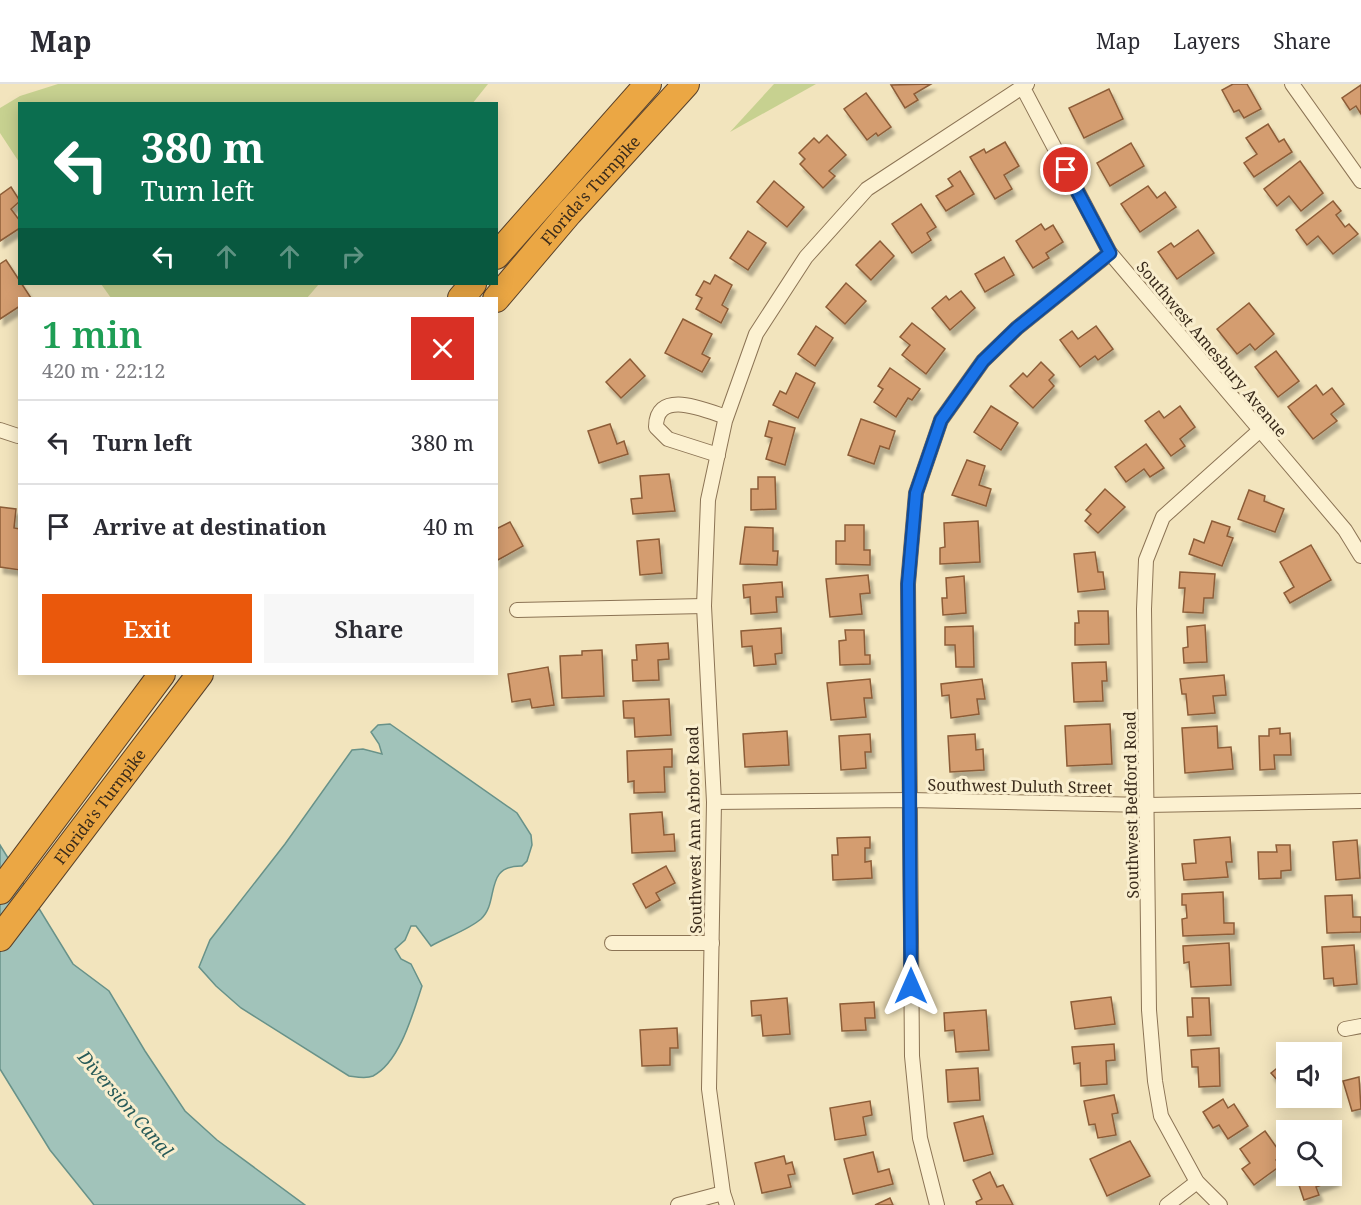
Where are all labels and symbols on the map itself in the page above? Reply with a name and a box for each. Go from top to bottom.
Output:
street label: Florida's Turnpike [536,131,645,250]
pin [1040,144,1091,195]
street label: Southwest Amesbury Avenue [1132,256,1292,442]
street label: Southwest Bedford Road [1118,711,1144,899]
street label: Southwest Ann Arbor Road [681,726,707,934]
street label: Florida's Turnpike [49,744,151,869]
street label: Southwest Duluth Street [927,773,1113,799]
position arrow [879,954,943,1018]
water label: Diversion Canal [72,1044,179,1162]

